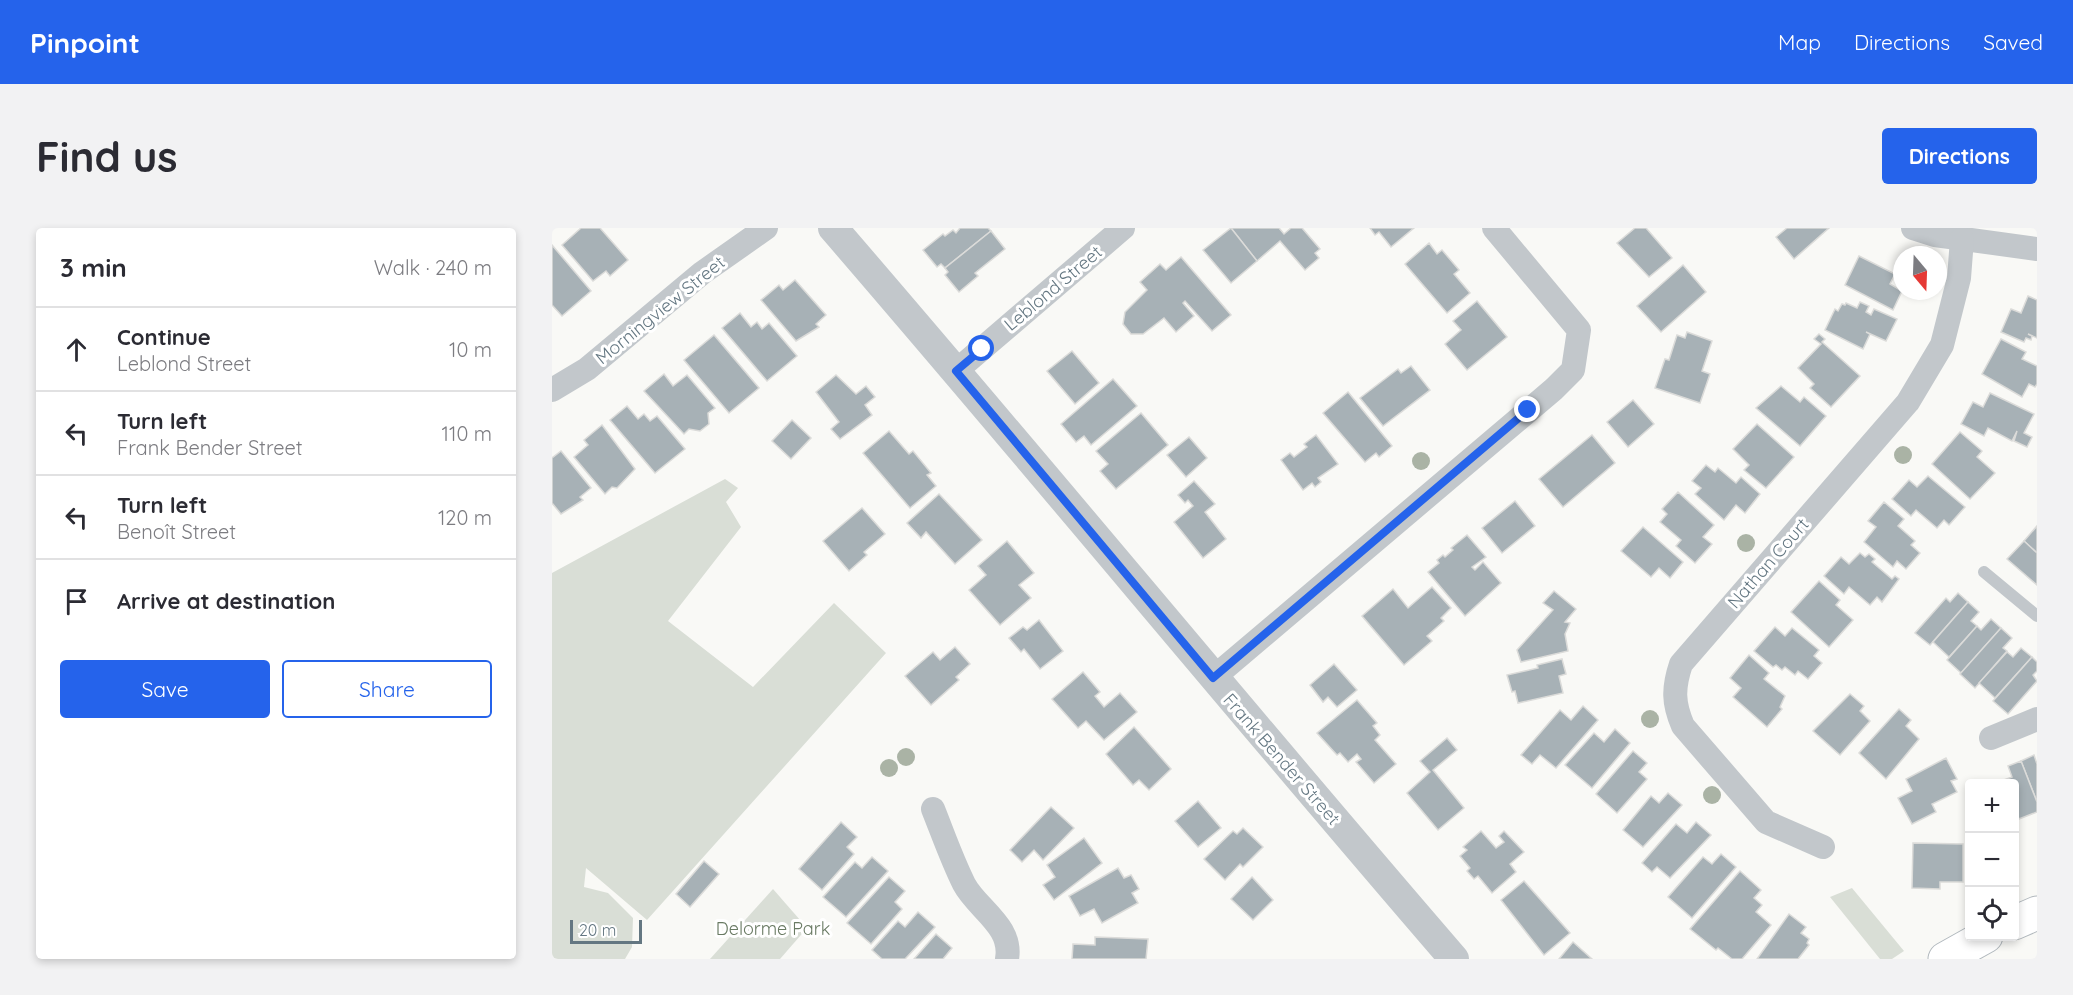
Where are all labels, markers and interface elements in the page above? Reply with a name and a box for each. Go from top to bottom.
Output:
text: Pinpoint [30,25,140,60]
text: Map [1778,29,1821,55]
text: Directions [1854,29,1950,55]
text: Saved [1983,29,2043,55]
button: Directions [1882,128,2037,184]
text: Find us [36,130,178,183]
street label: Leblond Street [999,240,1107,336]
north arrow [1893,246,1947,300]
text: 3 min [60,251,127,284]
street label: Morningview Street [591,251,729,369]
text: Walk · 240 m [374,255,492,280]
text: Continue [117,323,211,351]
icon: ahead [60,333,93,366]
route start [968,335,994,361]
text: 10 m [449,337,492,362]
text: Leblond Street [117,351,251,376]
route end [1514,396,1540,422]
text: Turn left [117,407,207,435]
icon: left [60,417,93,450]
text: 110 m [442,421,492,446]
text: Frank Bender Street [117,435,303,460]
text: Turn left [117,491,207,519]
icon: left [60,501,93,534]
text: 120 m [438,505,492,530]
street label: Nathan Court [1722,513,1814,613]
text: Benoît Street [117,519,236,544]
icon: arrive [60,585,93,618]
text: Arrive at destination [117,587,335,615]
button: Save [60,660,270,718]
button: Share [282,660,492,718]
street label: Frank Bender Street [1219,688,1345,830]
map controls [1965,779,2019,941]
button: + [1965,779,2019,833]
button: − [1965,833,2019,887]
button: locate [1965,887,2019,941]
scale bar [570,917,642,944]
park label: Delorme Park [716,917,830,940]
text: 20 m [579,920,616,940]

